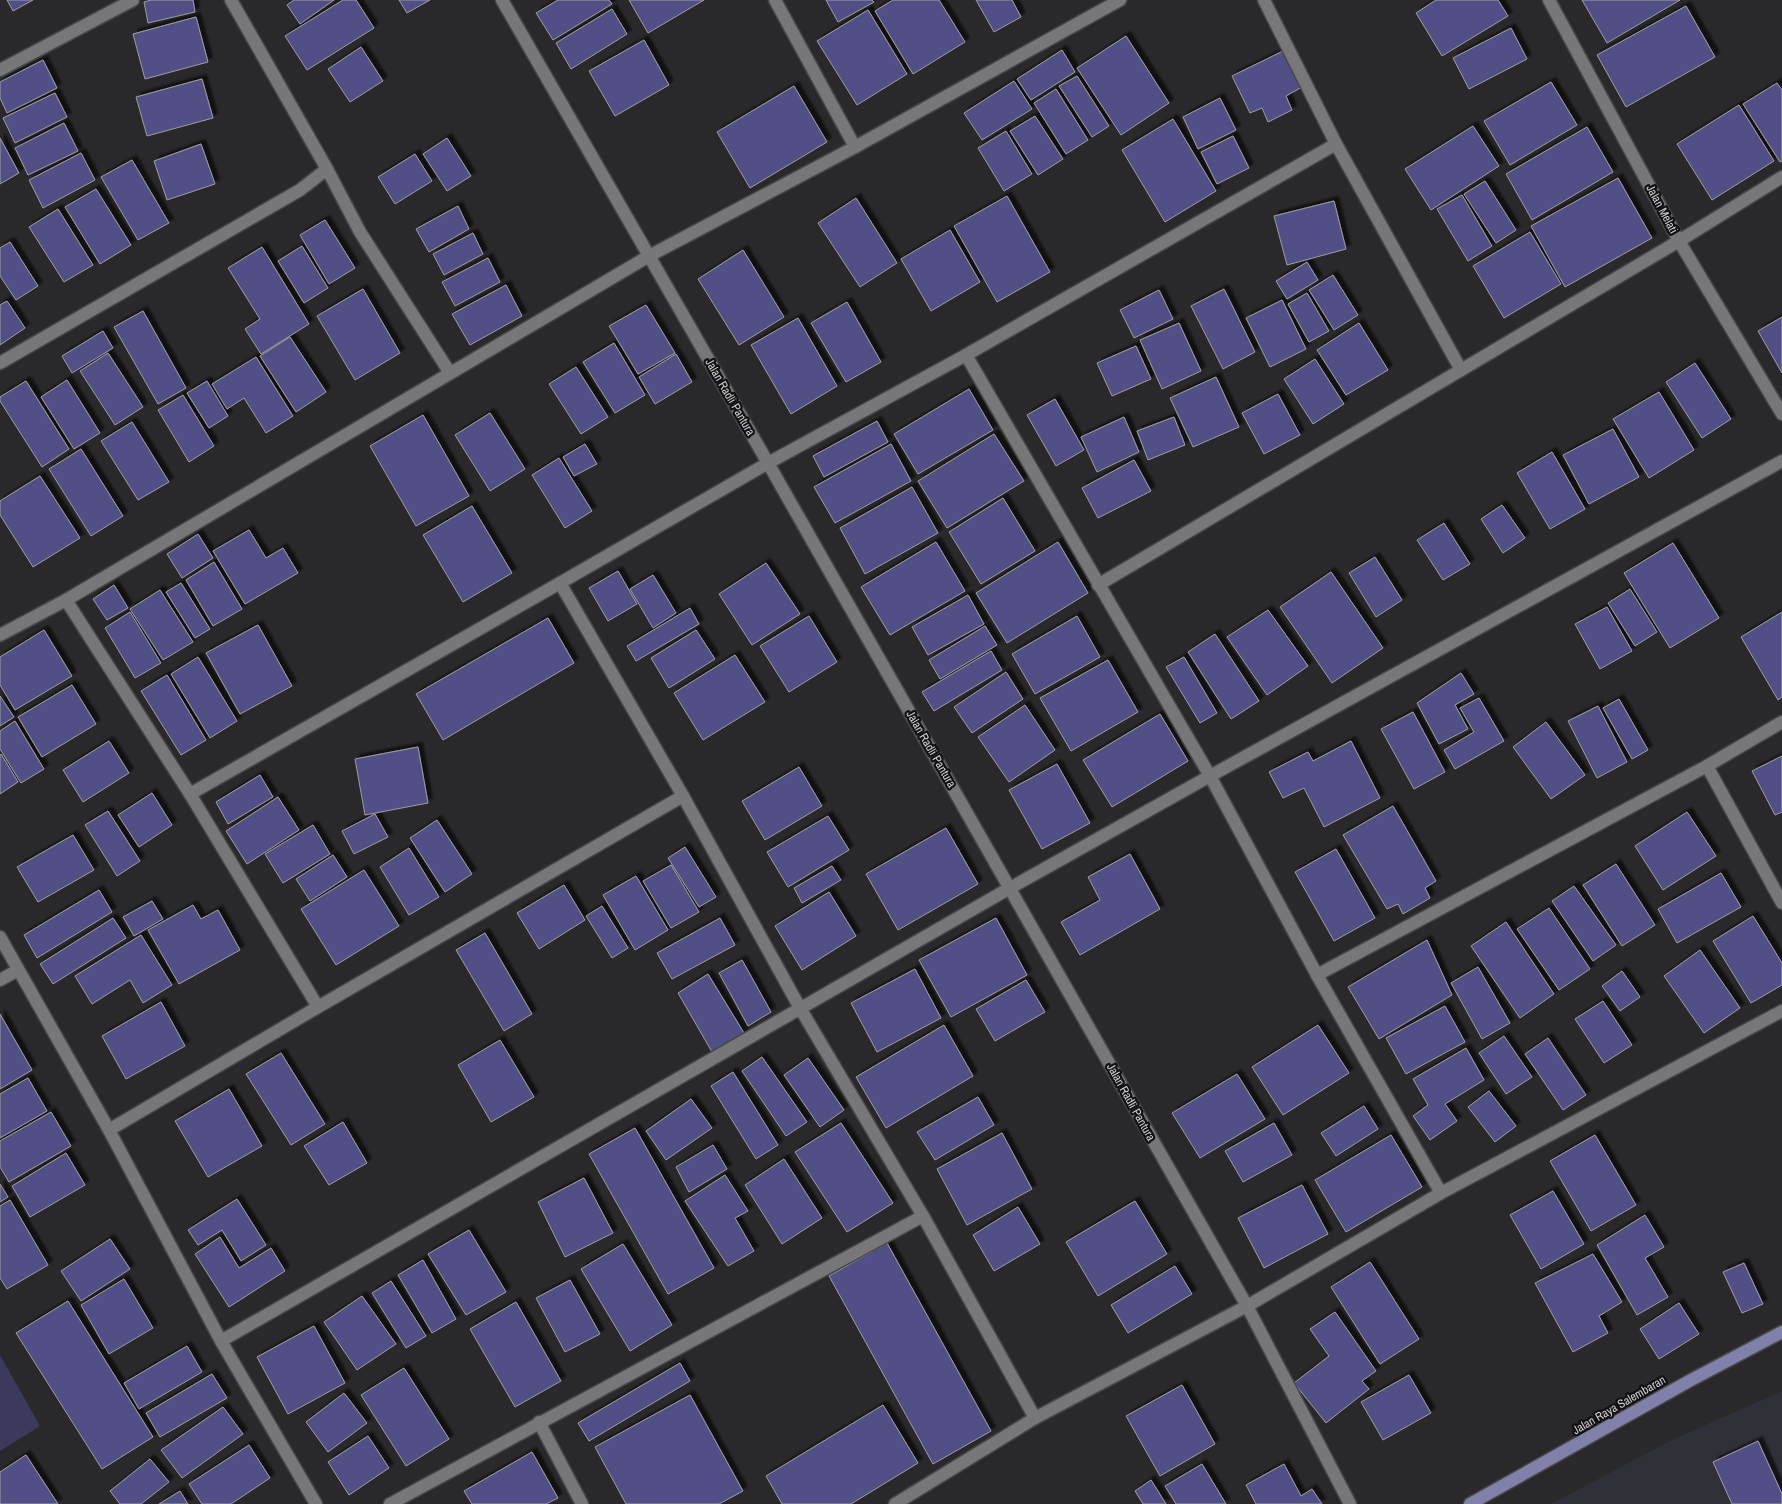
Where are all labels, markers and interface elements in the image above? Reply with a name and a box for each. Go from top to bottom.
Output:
street label: Jalan Melati [1642,182,1682,236]
street label: Jalan Radli Pantura [701,356,759,439]
street label: Jalan Radli Pantura [902,708,960,791]
street label: Jalan Radli Pantura [1103,1060,1159,1144]
street label: Jalan Raya Salembaran [1570,1372,1668,1438]

